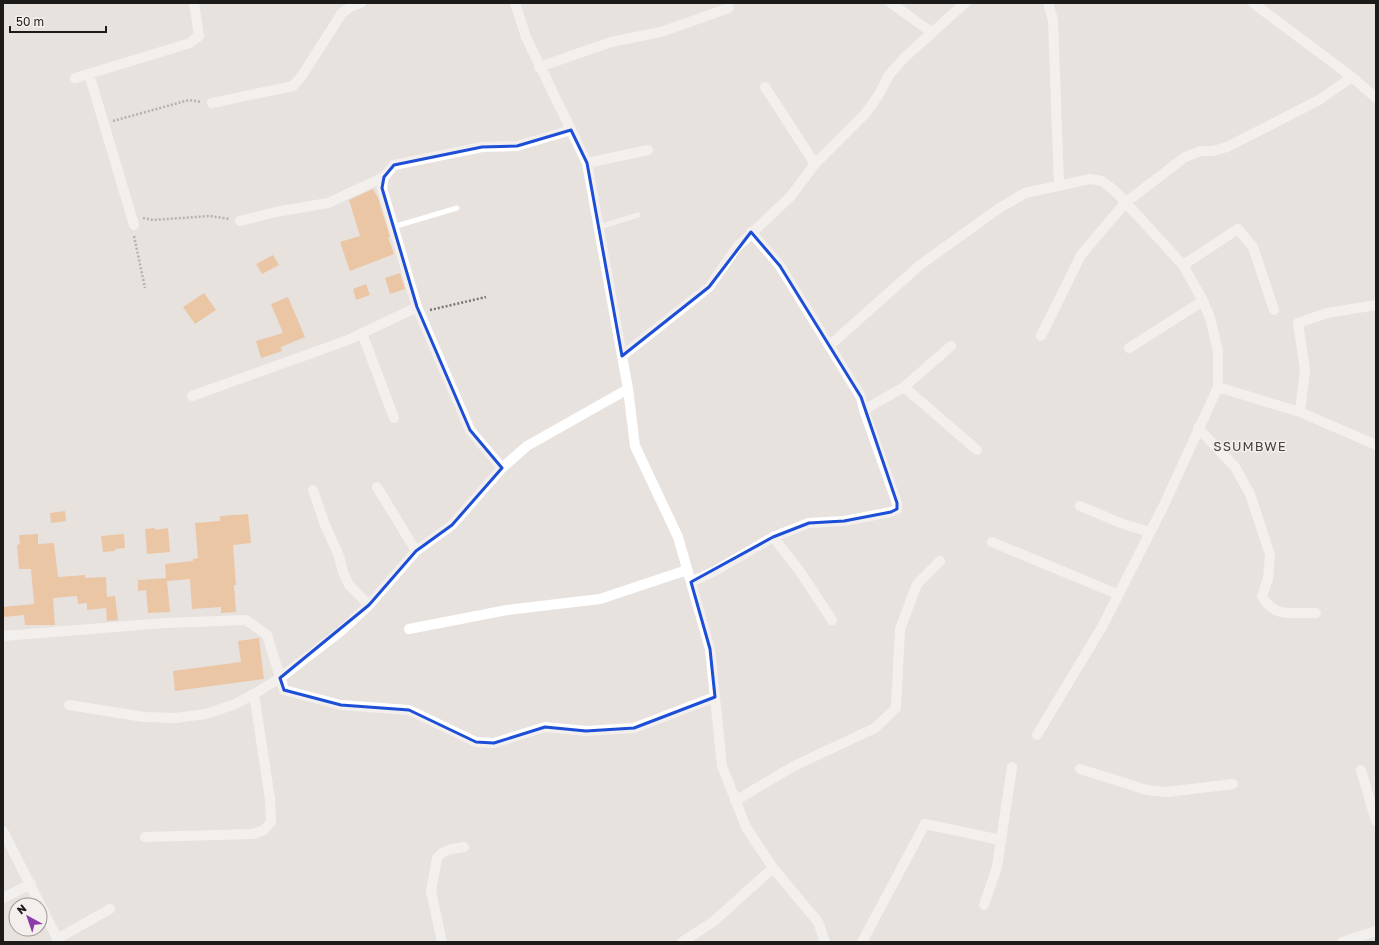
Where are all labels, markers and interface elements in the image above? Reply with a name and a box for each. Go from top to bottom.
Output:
scale bar [10,8,106,34]
text: 50 m [16,14,44,29]
district label: SSUMBWE [1213,438,1287,454]
north arrow [8,897,48,937]
text: N [14,901,29,917]

